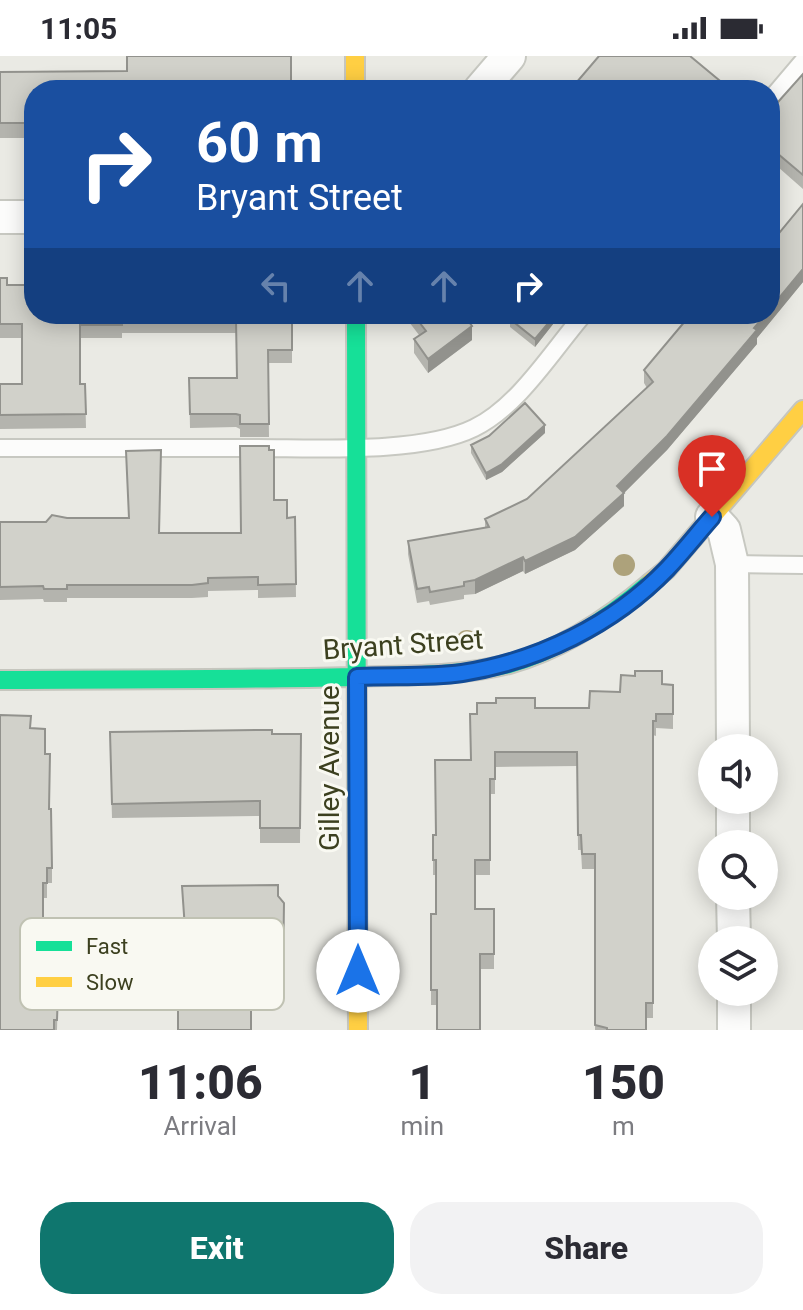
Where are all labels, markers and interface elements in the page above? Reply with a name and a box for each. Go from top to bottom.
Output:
text: 11:05 [40,11,117,46]
text: 60 m [196,110,323,176]
icon: right [64,112,168,216]
text: Bryant Street [196,177,403,219]
icon: left [254,264,298,308]
icon: ahead [338,264,382,308]
icon: ahead [422,264,466,308]
icon: right [506,264,550,308]
pin [678,435,746,517]
icon: arrive [690,447,734,491]
street label: Bryant Street [322,622,484,667]
street label: Gilley Avenue [313,685,346,851]
map controls [698,734,778,1006]
button: sound [698,734,778,814]
button: search [698,830,778,910]
legend [20,918,284,1010]
button: layers [698,926,778,1006]
position arrow [316,929,400,1013]
text: Fast [86,934,128,959]
text: Slow [86,970,134,995]
text: 11:06 [138,1054,263,1111]
text: 1 [408,1054,436,1111]
text: 150 [582,1054,665,1111]
text: Arrival [163,1111,237,1141]
text: min [401,1111,444,1141]
text: m [612,1111,635,1141]
button: Exit [40,1202,394,1294]
button: Share [410,1202,763,1294]

